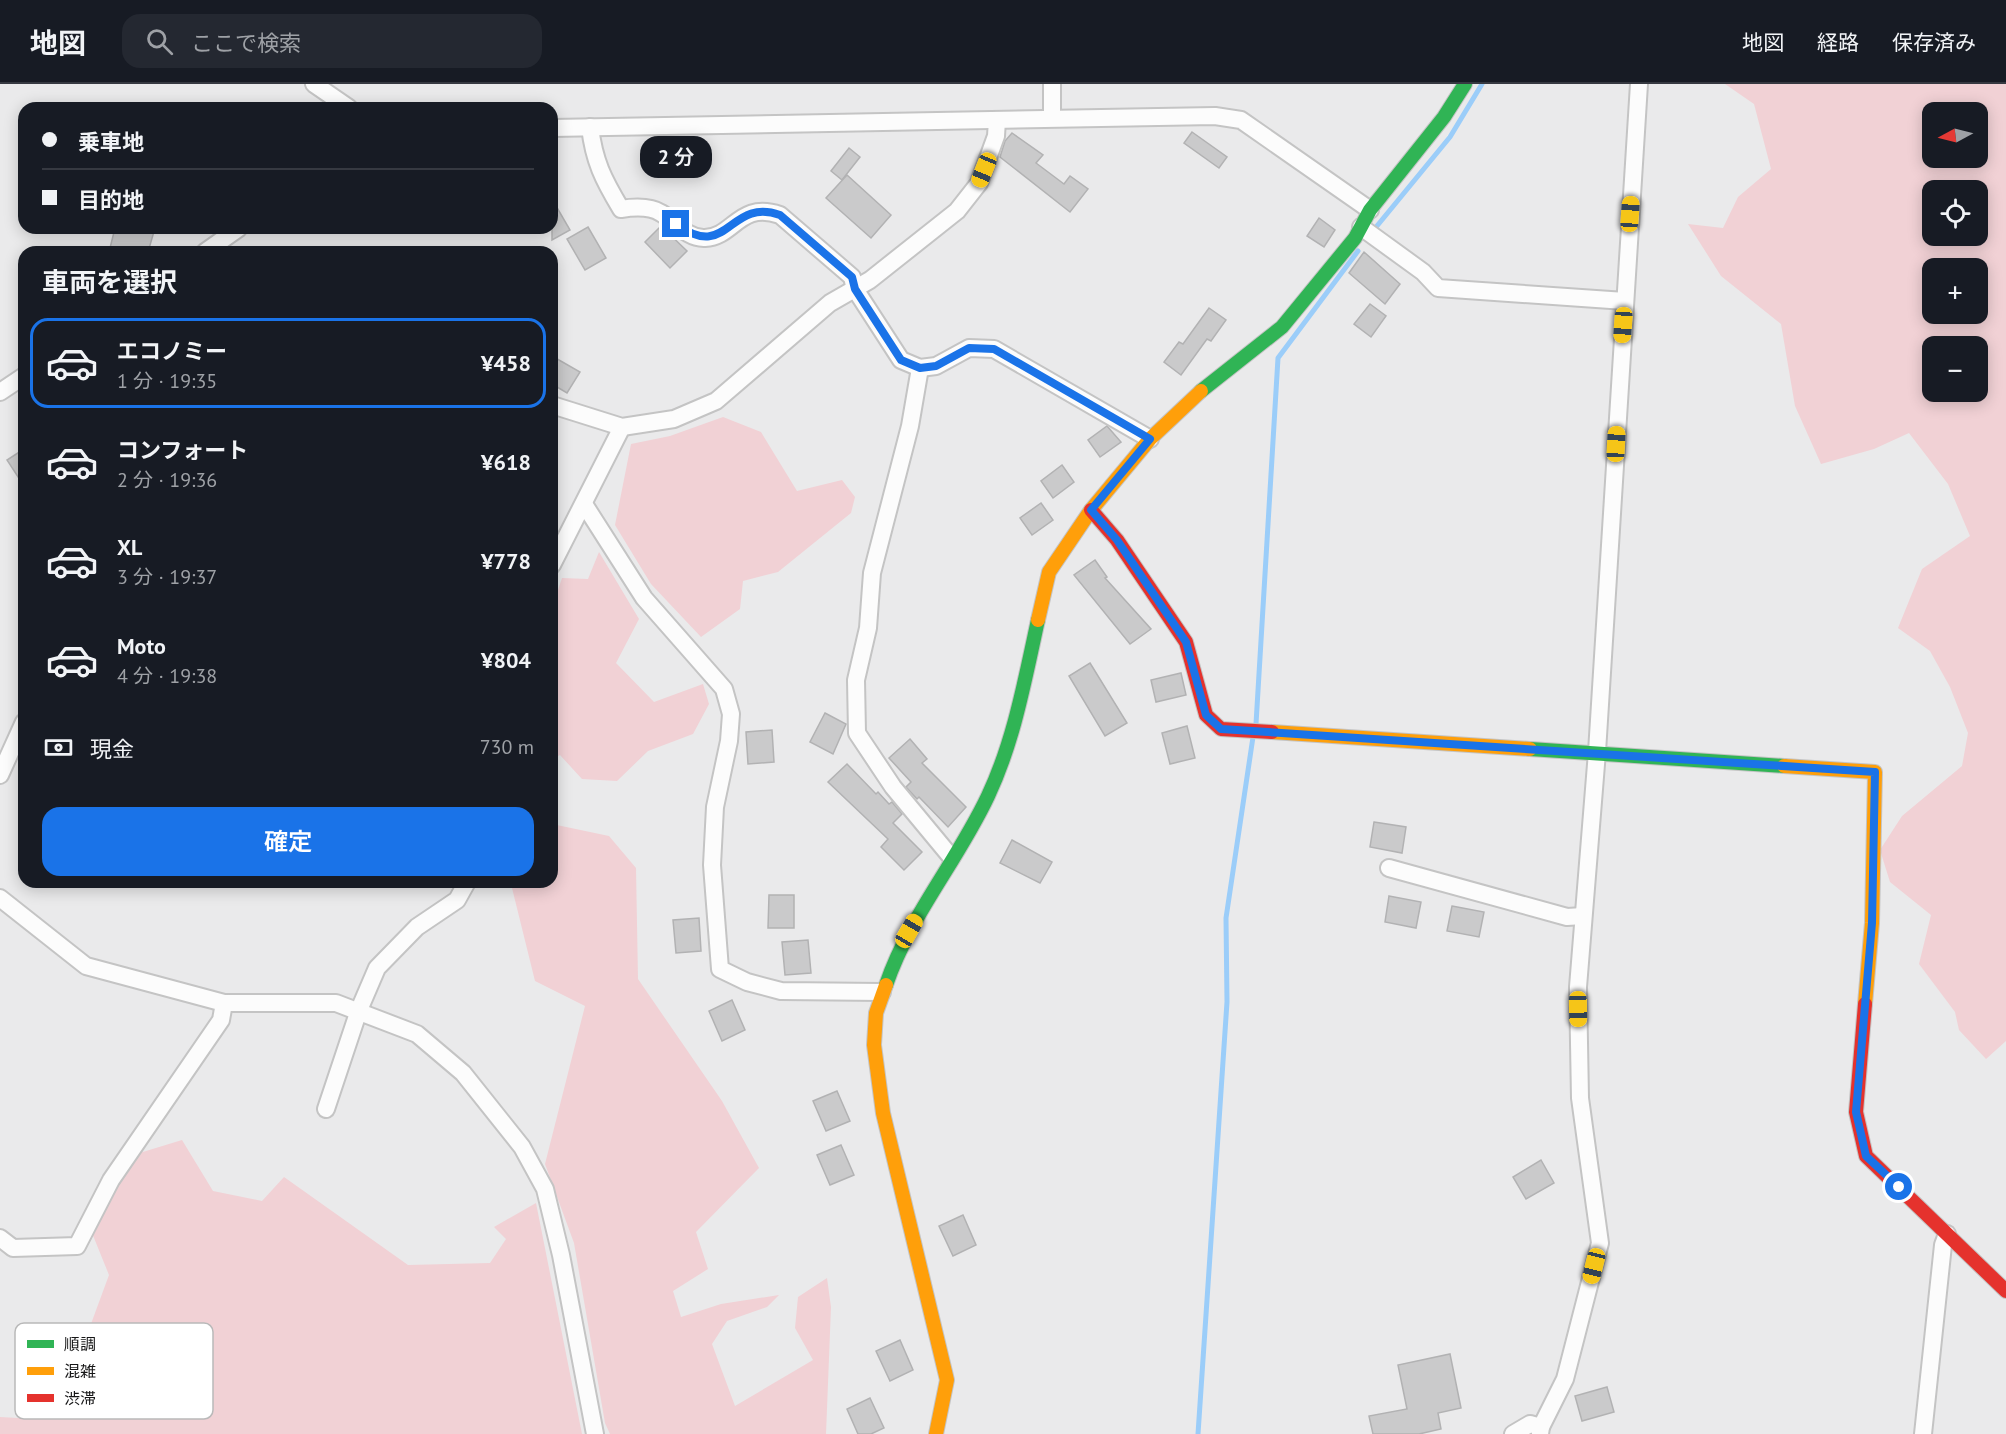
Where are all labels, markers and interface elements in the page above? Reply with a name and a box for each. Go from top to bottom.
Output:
search box [122,14,542,68]
text: 地図 [30,24,86,61]
icon: search [143,25,176,58]
text: ここで検索 [191,29,301,57]
text: 地図 [1742,29,1784,56]
text: 経路 [1817,29,1859,56]
text: 保存済み [1892,29,1976,56]
north arrow [1922,102,1988,168]
map controls [1922,102,1988,402]
text: 乗車地 [78,128,144,156]
callout: 2 分 [640,137,712,179]
text: 2 分 [658,144,694,170]
car [969,150,999,190]
button: locate [1922,180,1988,246]
text: 目的地 [78,186,144,214]
car [1620,195,1640,233]
route end [662,210,689,237]
button: + [1922,258,1988,324]
text: 車両を選択 [42,265,177,299]
car [1613,306,1633,344]
icon: car [45,336,99,390]
button: − [1922,336,1988,402]
text: エコノミー [117,337,227,365]
text: ¥458 [481,349,531,377]
text: 1 分 · 19:35 [117,368,217,394]
car [1606,426,1626,462]
icon: car [45,435,99,489]
text: コンフォート [117,436,248,464]
text: ¥618 [481,448,531,476]
text: 2 分 · 19:36 [117,467,217,493]
text: XL [117,533,142,561]
icon: car [45,534,99,588]
text: ¥778 [481,547,531,575]
text: 3 分 · 19:37 [117,564,217,590]
text: Moto [117,632,166,660]
icon: car [45,633,99,687]
text: ¥804 [481,646,531,674]
text: 4 分 · 19:38 [117,663,217,689]
icon: cash [42,731,75,764]
text: 730 m [480,734,534,760]
text: 現金 [90,735,134,763]
button: 確定 [42,807,534,876]
car [892,911,926,951]
car [1569,991,1587,1027]
route start [1885,1173,1912,1200]
car [1581,1246,1607,1286]
legend [15,1323,213,1419]
text: 順調 [64,1334,96,1354]
text: 混雑 [64,1361,96,1381]
text: 渋滞 [64,1388,96,1408]

